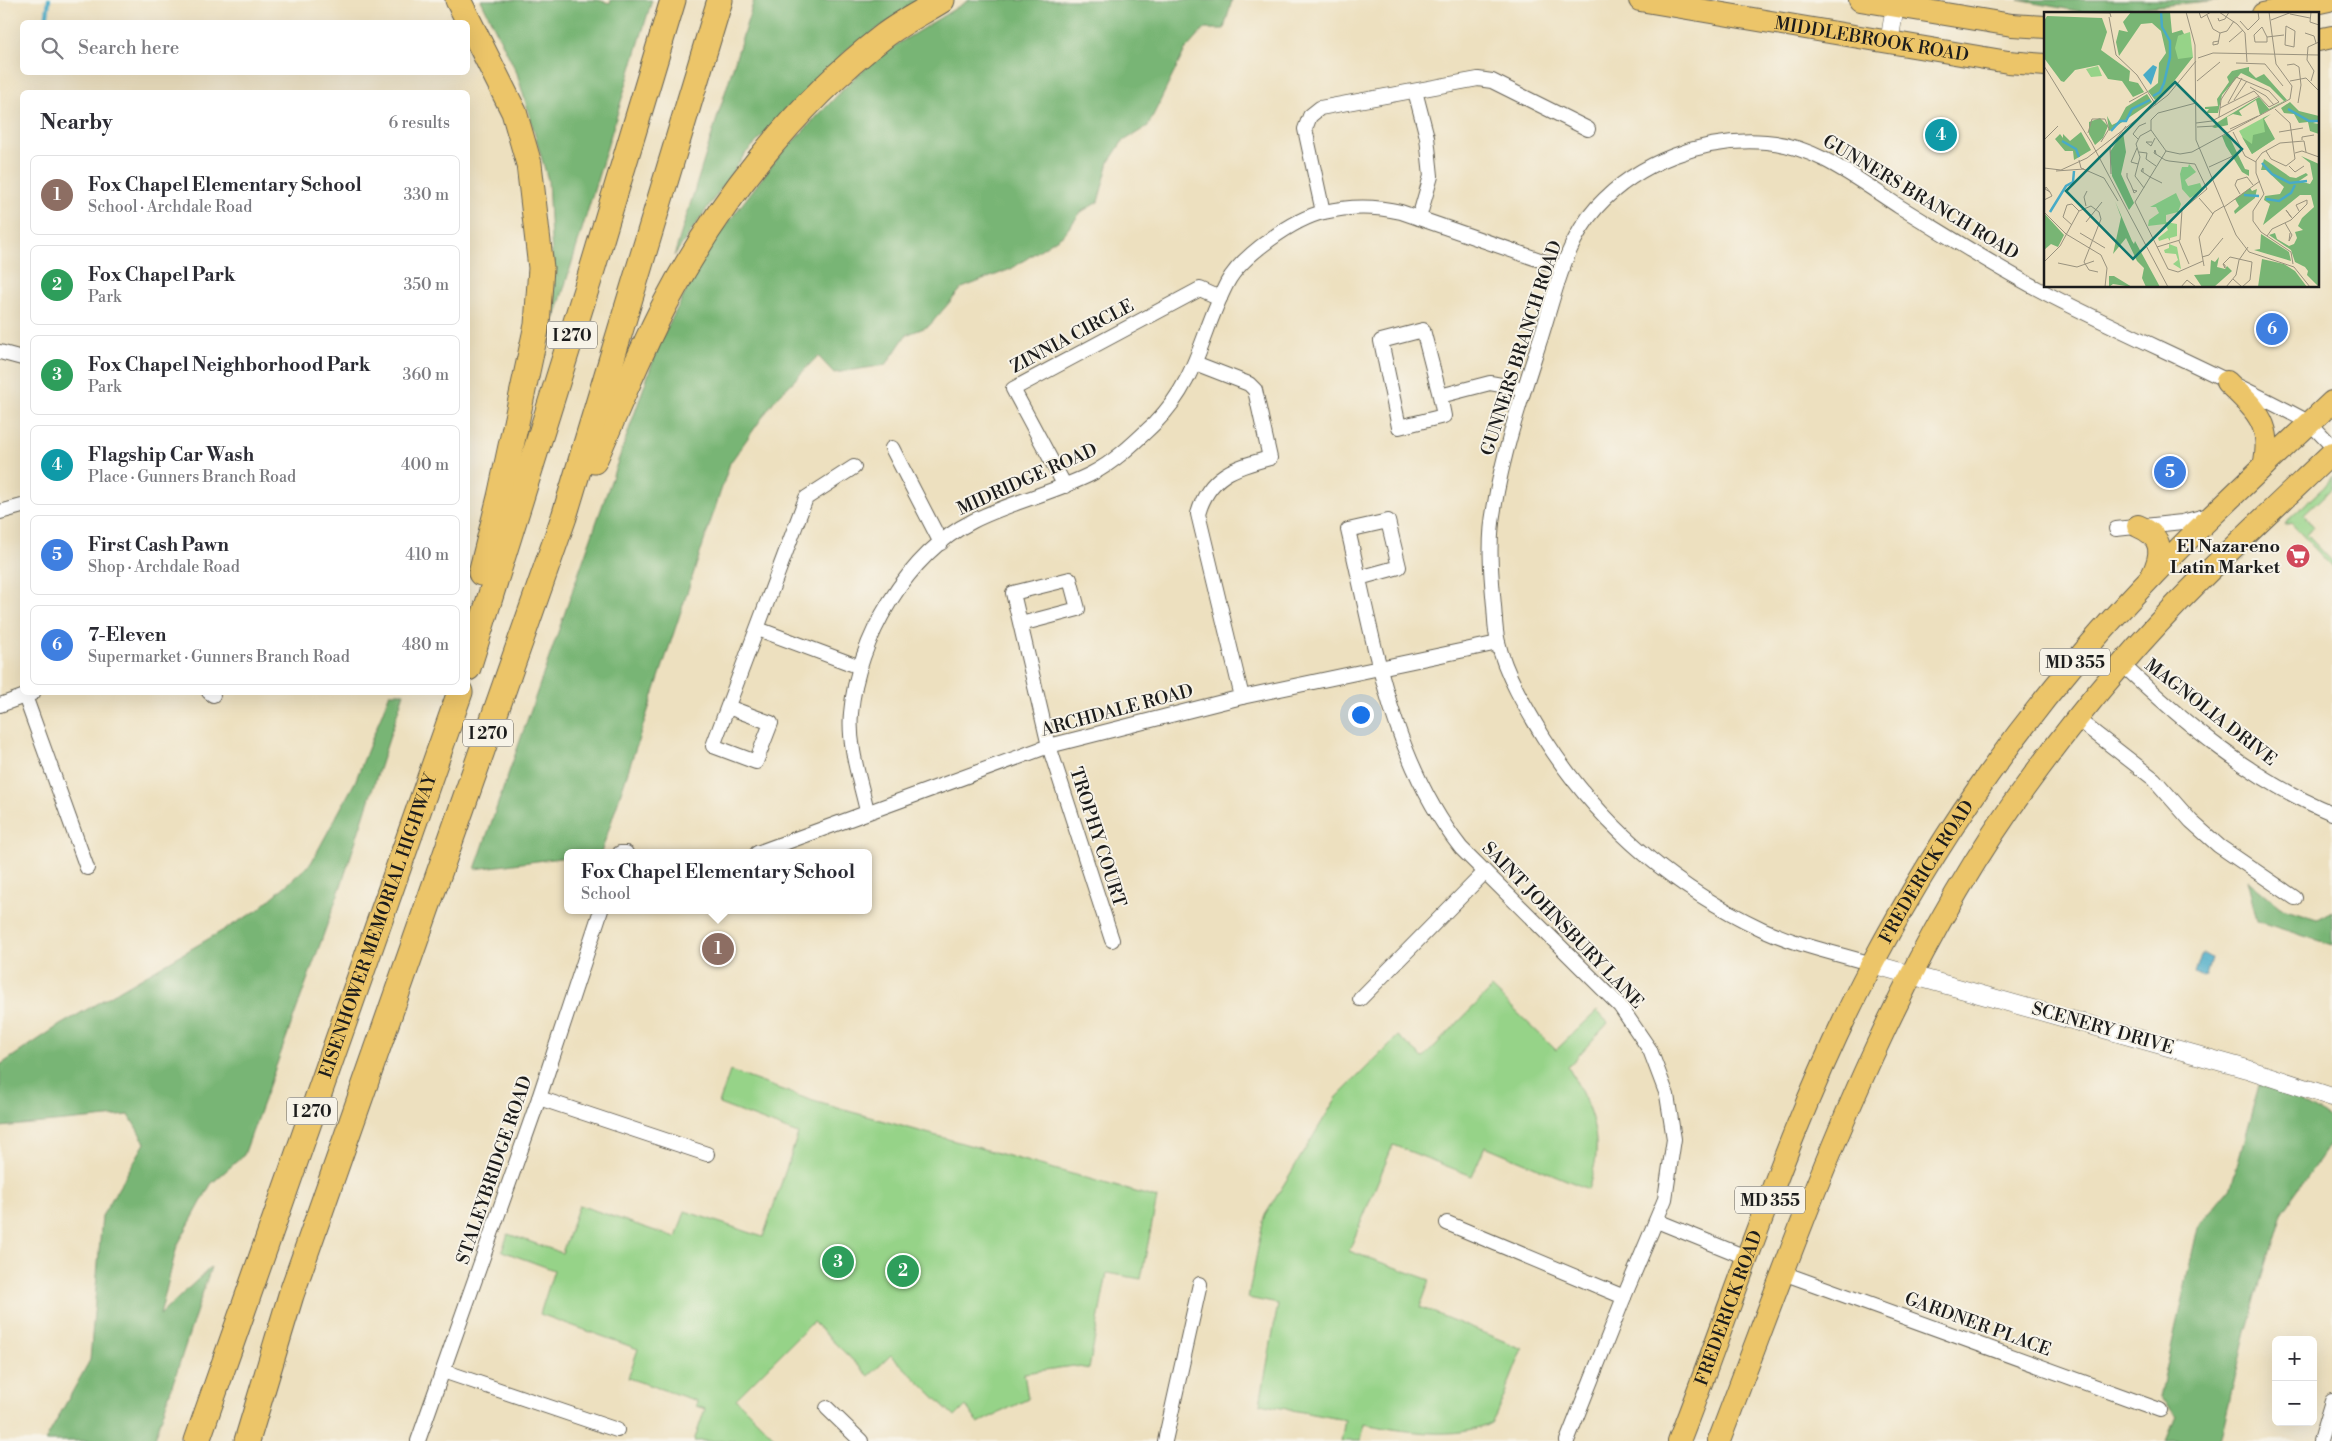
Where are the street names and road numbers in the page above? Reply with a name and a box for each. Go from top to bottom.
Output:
street label: MIDDLEBROOK ROAD [1773,12,1971,67]
street label: GUNNERS BRANCH ROAD [1818,130,2023,265]
street label: GUNNERS BRANCH ROAD [1476,238,1567,459]
street label: ZINNIA CIRCLE [1007,294,1138,379]
road number: I 270 [547,322,597,348]
street label: MIDRIDGE ROAD [953,438,1101,521]
road number: MD 355 [2040,649,2110,676]
street label: MAGNOLIA DRIVE [2140,654,2281,771]
street label: ARCHDALE ROAD [1037,679,1196,742]
road number: I 270 [463,720,513,746]
street label: TROPHY COURT [1064,764,1131,910]
street label: EISENHOWER MEMORIAL HIGHWAY [314,770,443,1081]
street label: FREDERICK ROAD [1874,796,1979,948]
street label: SAINT JOHNSBURY LANE [1477,837,1648,1014]
street label: SCENERY DRIVE [2029,997,2177,1060]
street label: STALEYBRIDGE ROAD [451,1073,538,1268]
road number: I 270 [287,1098,337,1124]
road number: MD 355 [1735,1186,1805,1214]
street label: FREDERICK ROAD [1690,1227,1768,1389]
street label: GARDNER PLACE [1902,1287,2054,1362]

